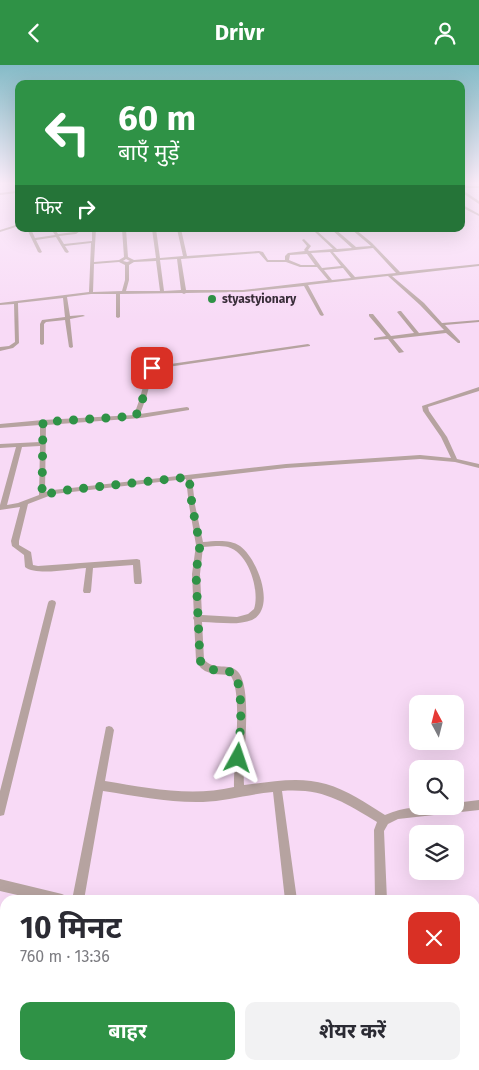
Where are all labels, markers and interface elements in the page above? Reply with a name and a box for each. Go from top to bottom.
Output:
icon: back [20,19,48,47]
text: Drivr [215,19,264,46]
icon: person [431,19,459,47]
text: 60 m [118,97,196,139]
icon: left [35,100,100,165]
text: बाएँ मुड़ें [118,139,179,166]
icon: right [72,195,100,223]
text: फिर [35,196,62,219]
place label: styastyionary [222,292,297,306]
marker: styastyionary [206,293,218,305]
pin [131,347,173,389]
icon: arrive [138,354,166,382]
north arrow [409,695,464,750]
map controls [409,695,464,880]
position arrow [211,731,263,783]
button: search [409,760,464,815]
button: layers [409,825,464,880]
text: 10 मिनट [20,910,122,946]
button: close [408,912,460,964]
text: 760 m · 13:36 [20,947,110,966]
button: बाहर [20,1002,235,1060]
button: शेयर करें [245,1002,460,1060]

